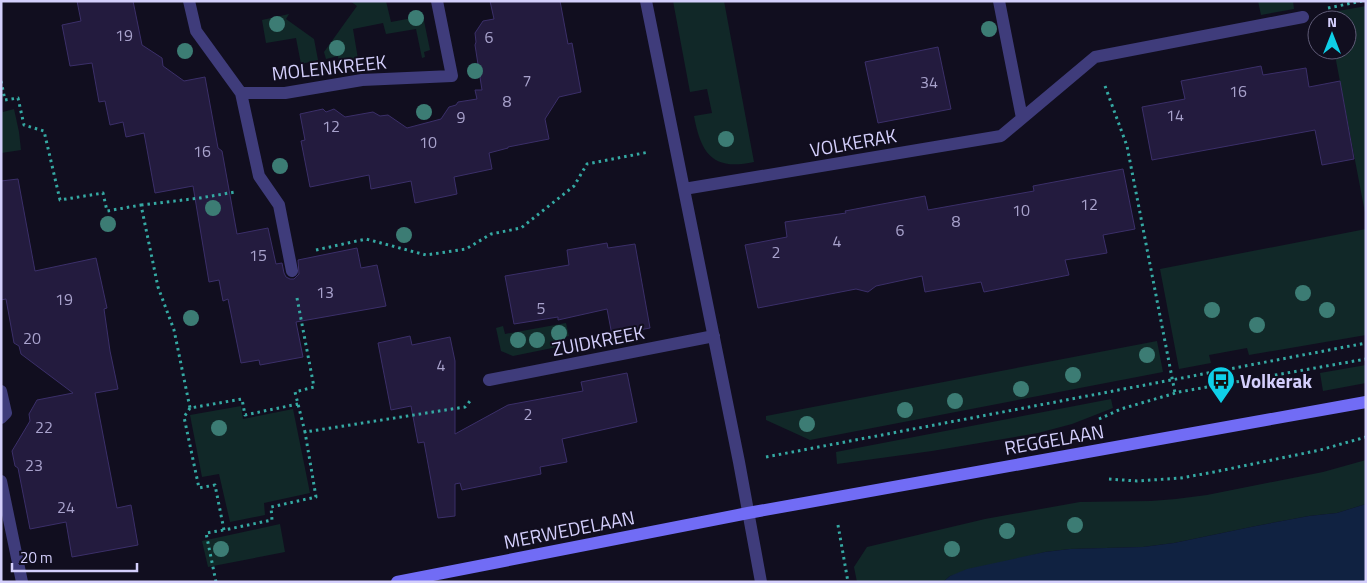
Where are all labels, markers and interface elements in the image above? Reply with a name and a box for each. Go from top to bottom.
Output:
north arrow [1307,10,1357,60]
text: N [1327,11,1337,32]
house number: 19 [115,23,133,47]
house number: 6 [485,25,494,49]
street label: MOLENKREEK [270,47,388,87]
house number: 7 [523,68,531,92]
house number: 34 [920,70,938,94]
house number: 16 [1229,79,1247,103]
house number: 8 [503,89,512,113]
house number: 14 [1166,103,1184,127]
house number: 9 [457,105,466,129]
house number: 12 [322,114,340,138]
street label: VOLKERAK [807,120,899,164]
house number: 10 [419,130,437,154]
house number: 16 [193,139,211,163]
house number: 12 [1080,192,1098,216]
house number: 10 [1012,198,1030,222]
house number: 8 [952,209,961,233]
house number: 6 [896,218,905,242]
house number: 4 [833,229,842,253]
house number: 2 [772,240,780,264]
house number: 15 [249,243,267,267]
house number: 13 [316,280,334,304]
house number: 19 [55,287,73,311]
house number: 5 [537,296,546,320]
street label: ZUIDKREEK [549,317,647,363]
house number: 20 [23,326,41,350]
house number: 4 [437,353,446,377]
bus stop icon: Volkerak [1206,365,1236,404]
place label: Volkerak [1240,366,1312,395]
house number: 2 [524,402,532,426]
house number: 22 [35,415,53,439]
street label: REGGELAAN [1002,416,1106,462]
house number: 23 [25,453,43,477]
house number: 24 [57,495,75,519]
street label: MERWEDELAAN [501,502,637,556]
scale bar [12,540,138,572]
text: 20 m [20,546,53,569]

